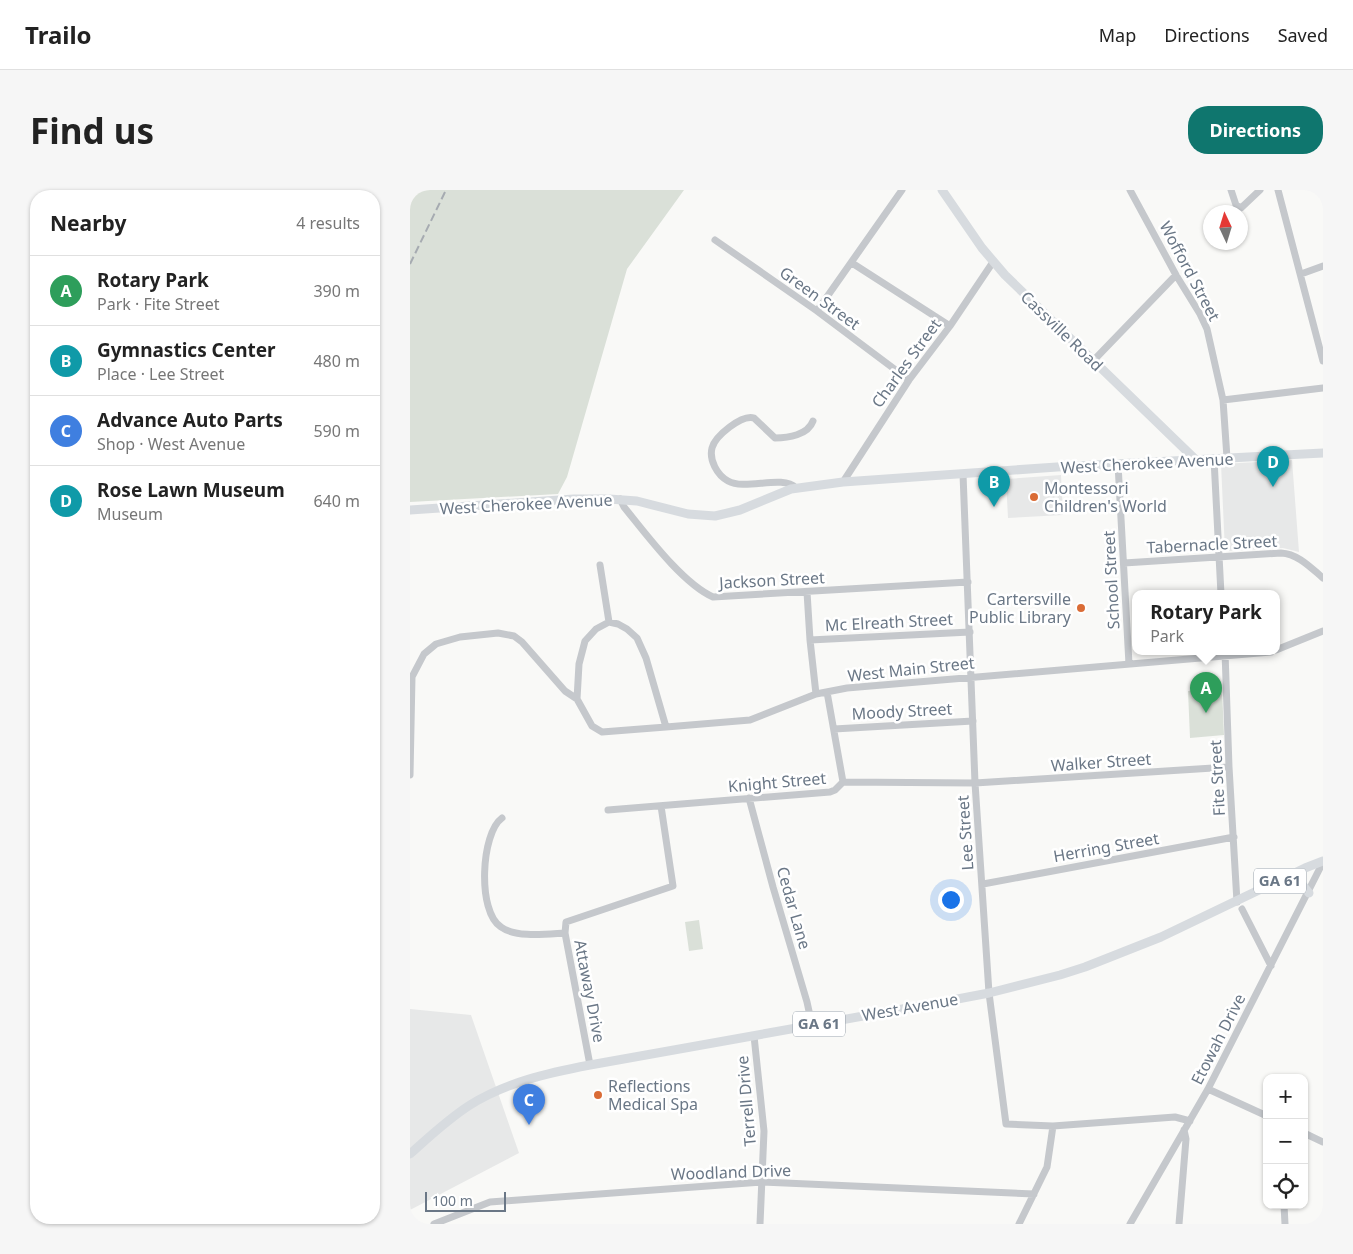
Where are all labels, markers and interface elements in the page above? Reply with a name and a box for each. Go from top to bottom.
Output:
text: Trailo [25,18,92,51]
text: Map [1099,23,1136,47]
text: Directions [1164,23,1250,47]
text: Saved [1278,23,1328,47]
button: Directions [1188,106,1323,154]
text: Find us [30,107,154,154]
north arrow [1203,205,1248,250]
text: Nearby [50,209,126,237]
text: 4 results [296,212,360,234]
street label: Wofford Street [1154,217,1226,325]
street label: Green Street [775,261,865,335]
text: Rotary Park [97,267,209,293]
text: A [60,280,72,302]
text: 390 m [313,280,360,302]
street label: Cassville Road [1016,286,1108,376]
text: Park · Fite Street [97,293,219,315]
street label: Charles Street [866,314,946,412]
text: Gymnastics Center [97,337,276,363]
text: B [61,350,71,372]
text: 480 m [313,350,360,372]
text: Place · Lee Street [97,363,224,385]
text: Advance Auto Parts [97,407,283,433]
text: C [61,420,71,442]
text: 590 m [313,420,360,442]
text: Shop · West Avenue [97,433,245,455]
pin: D [1257,446,1289,487]
street label: West Cherokee Avenue [1060,447,1234,479]
pin: B [978,466,1010,507]
text: Rose Lawn Museum [97,477,285,503]
place label: Montessori Children's World [1044,477,1167,517]
street label: West Cherokee Avenue [439,488,613,520]
text: D [60,490,72,512]
text: 640 m [313,490,360,512]
marker: Montessori Children's World [1028,491,1040,503]
text: Museum [97,503,163,525]
street label: School Street [1097,530,1125,630]
street label: Tabernacle Street [1146,530,1278,558]
street label: Jackson Street [717,566,826,594]
place label: Cartersville Public Library [969,588,1072,628]
popup [1132,590,1280,655]
text: Rotary Park [1150,599,1262,625]
marker: Cartersville Public Library [1075,602,1087,614]
street label: Mc Elreath Street [824,608,954,636]
text: Park [1150,625,1184,647]
street label: West Main Street [846,651,976,687]
pin: A [1190,672,1222,713]
street label: Moody Street [851,697,953,725]
street label: Fite Street [1204,739,1230,817]
street label: Walker Street [1050,748,1152,776]
street label: Knight Street [727,767,827,797]
street label: Lee Street [951,794,979,871]
street label: Herring Street [1052,827,1161,867]
street label: Cedar Lane [772,864,816,952]
road number: GA 61 [1254,868,1306,894]
your location [938,887,964,913]
street label: Attaway Drive [569,938,611,1044]
street label: West Avenue [860,988,960,1026]
street label: Etowah Drive [1186,990,1250,1088]
road number: GA 61 [793,1012,845,1036]
street label: Terrell Drive [731,1055,761,1147]
map controls [1263,1074,1308,1209]
button: + [1263,1074,1308,1119]
place label: Reflections Medical Spa [608,1075,698,1115]
pin: C [513,1084,545,1125]
marker: Reflections Medical Spa [592,1089,604,1101]
button: − [1263,1119,1308,1164]
street label: Woodland Drive [670,1159,792,1185]
button: locate [1263,1164,1308,1209]
scale bar [425,1189,506,1212]
text: 100 m [432,1191,473,1210]

